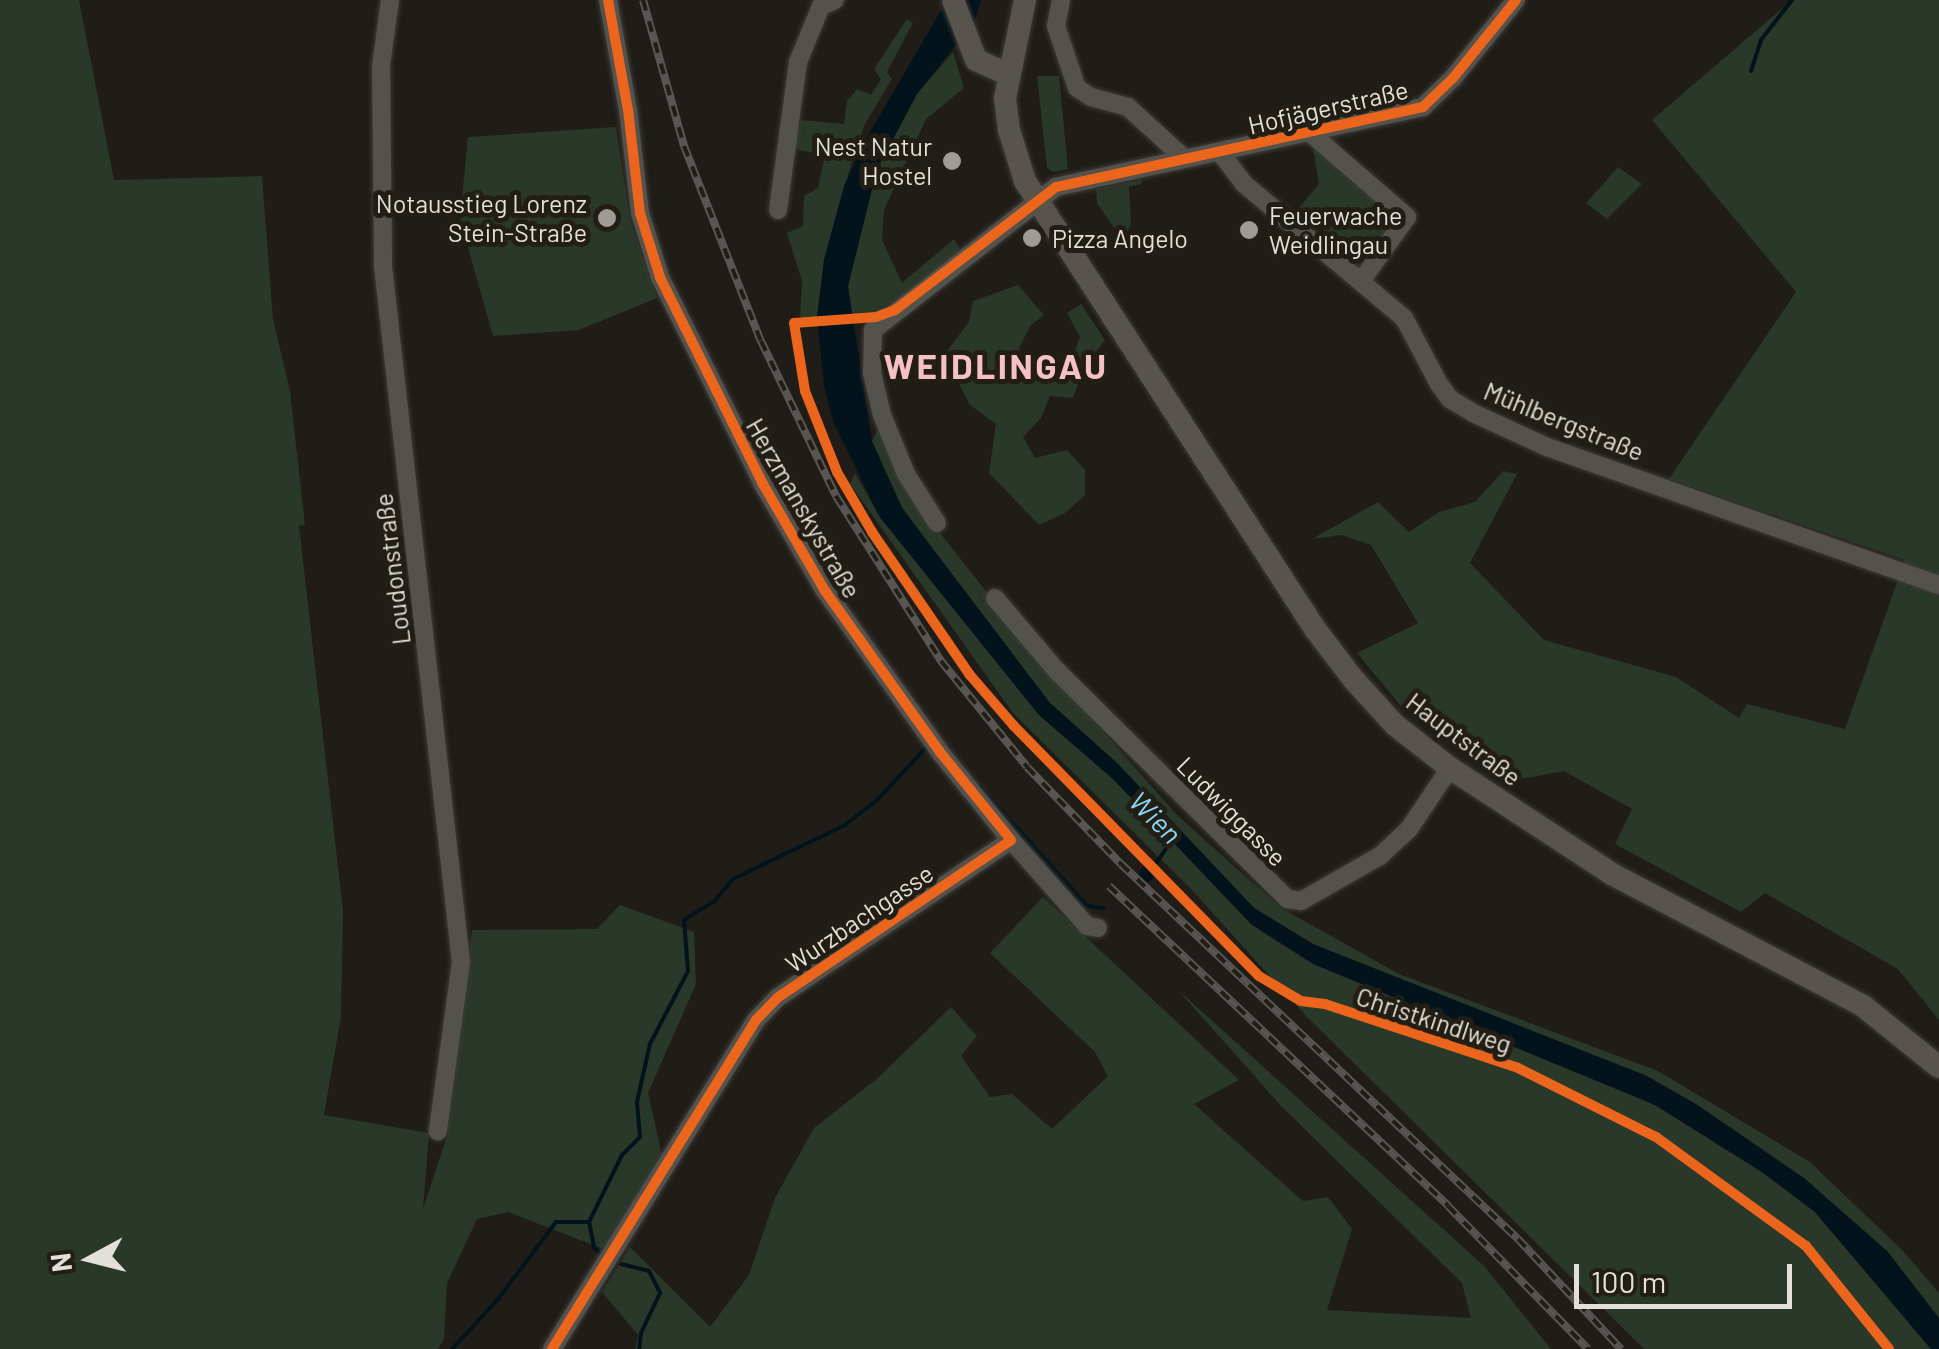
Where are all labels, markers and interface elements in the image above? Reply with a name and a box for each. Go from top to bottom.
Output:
street label: Hofjägerstraße [1245,74,1411,140]
place label: Nest Natur Hostel [815,132,932,191]
marker: Nest Natur Hostel [941,150,963,172]
place label: Notausstieg Lorenz Stein-Straße [376,189,587,248]
place label: Feuerwache Weidlingau [1269,201,1402,260]
marker: Notausstieg Lorenz Stein-Straße [596,207,618,229]
marker: Feuerwache Weidlingau [1238,219,1260,241]
place label: Pizza Angelo [1052,223,1188,253]
marker: Pizza Angelo [1021,227,1043,249]
district label: WEIDLINGAU [883,344,1109,386]
street label: Mühlbergstraße [1480,375,1648,467]
street label: Herzmanskystraße [740,413,868,603]
street label: Loudonstraße [368,492,416,646]
street label: Hauptstraße [1401,686,1527,792]
street label: Ludwiggasse [1171,750,1293,872]
water label: Wien [1123,784,1189,850]
street label: Wurzbachgasse [780,858,938,978]
street label: Christkindlweg [1353,981,1515,1059]
north arrow [40,1209,140,1309]
scale bar [1579,1244,1796,1306]
text: N [42,1251,78,1274]
text: 100 m [1591,1263,1666,1299]

